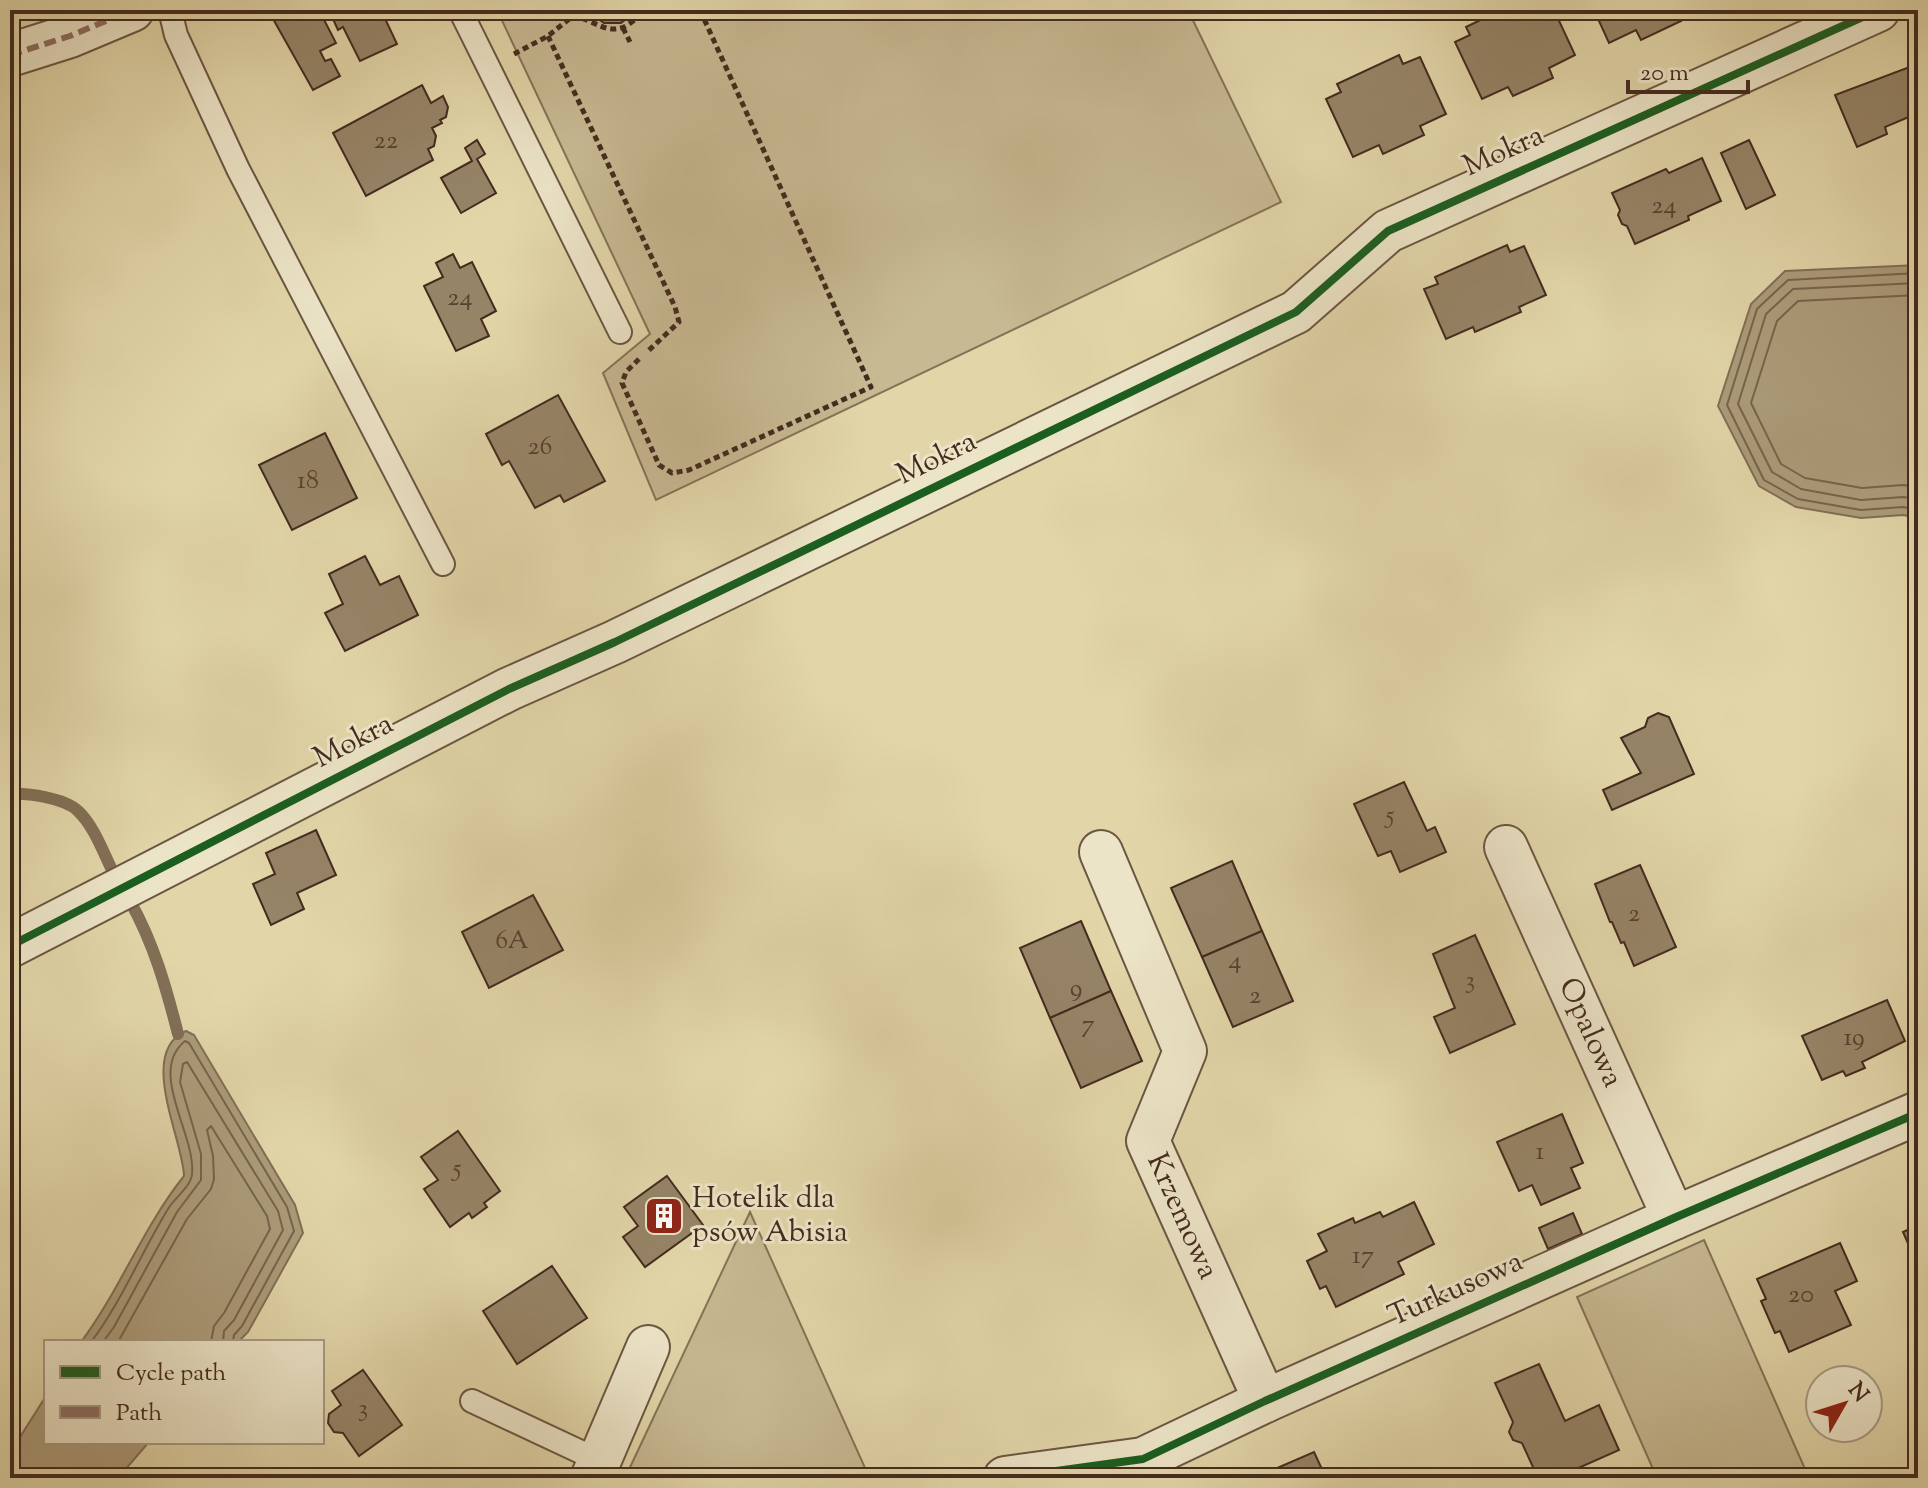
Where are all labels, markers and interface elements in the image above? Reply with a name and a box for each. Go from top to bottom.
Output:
scale bar [1628,44,1748,94]
text: 20 m [1640,57,1689,91]
street label: Mokra [1457,115,1551,189]
house number: 22 [374,123,398,160]
house number: 24 [1651,188,1677,225]
house number: 24 [447,280,473,317]
street label: Mokra [890,421,984,497]
house number: 26 [527,429,553,466]
house number: 18 [297,463,319,500]
street label: Mokra [307,704,401,780]
house number: 5 [1384,798,1395,835]
house number: 2 [1628,896,1640,933]
house number: 6A [495,923,529,960]
house number: 4 [1228,943,1242,980]
house number: 3 [1465,963,1475,1000]
house number: 9 [1070,971,1082,1008]
street label: Opalowa [1547,971,1634,1095]
house number: 2 [1249,978,1261,1015]
house number: 7 [1081,1007,1095,1044]
house number: 19 [1843,1020,1865,1057]
house number: 1 [1536,1134,1545,1171]
street label: Krzemowa [1135,1146,1229,1286]
house number: 5 [451,1151,462,1188]
place label: Hotelik dla psów Abisia [692,1178,848,1255]
building icon: Hotelik dla psów Abisia [643,1195,685,1237]
house number: 17 [1352,1238,1374,1275]
street label: Turkusowa [1382,1241,1530,1339]
house number: 20 [1788,1277,1814,1314]
legend [44,1340,324,1444]
text: Cycle path [116,1357,226,1391]
north arrow [1804,1364,1884,1444]
text: N [1839,1376,1875,1411]
house number: 3 [358,1391,368,1428]
text: Path [116,1397,162,1431]

